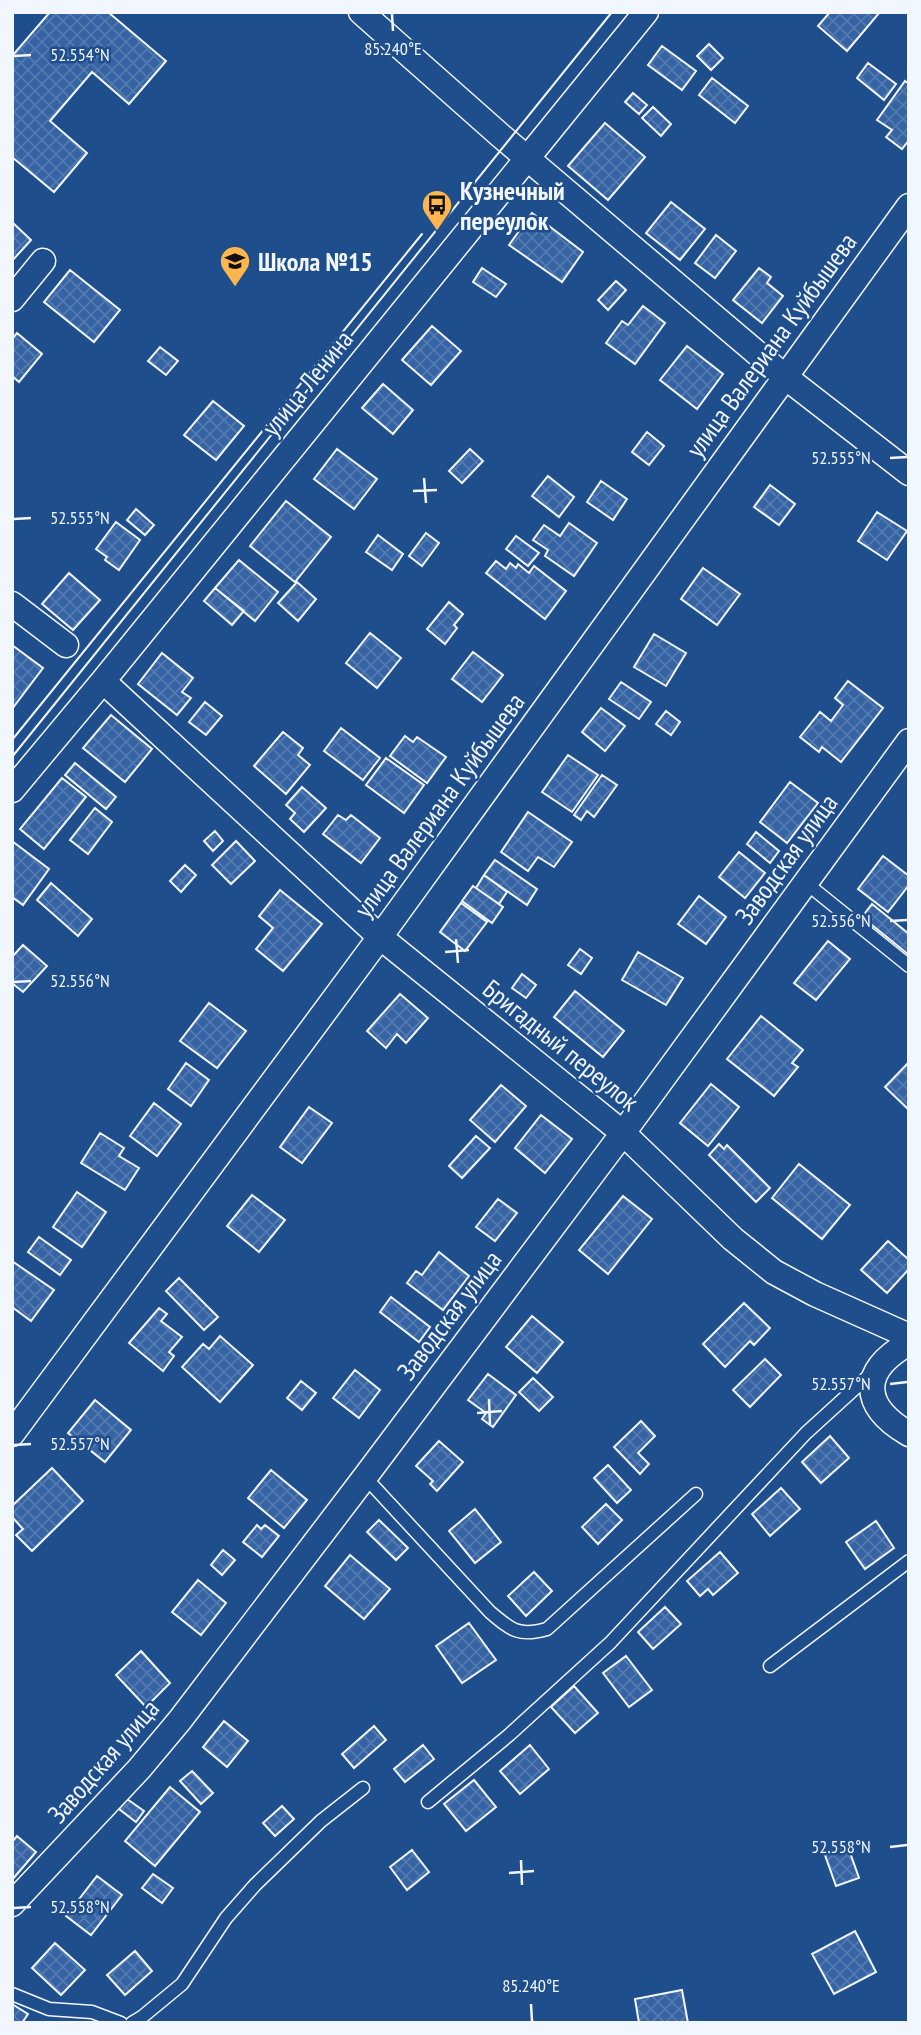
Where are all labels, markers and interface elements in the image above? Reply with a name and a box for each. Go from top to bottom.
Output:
text: 85.240°E [364,37,422,60]
text: 52.554°N [50,43,110,66]
place label: Кузнечный переулок [460,174,565,237]
bus stop icon: Кузнечный переулок [420,188,454,232]
street label: улица Валериана Куйбышева [679,226,863,464]
school or university icon: Школа №15 [218,244,252,288]
place label: Школа №15 [258,245,373,278]
street label: улица Ленина [254,323,360,443]
text: 52.555°N [811,446,871,469]
text: 52.555°N [50,506,110,529]
street label: улица Валериана Куйбышева [347,686,531,924]
street label: Заводская улица [728,787,844,931]
text: 52.556°N [811,909,871,932]
text: 52.556°N [50,969,110,992]
street label: Бригадный переулок [476,972,646,1118]
street label: Заводская улица [390,1244,508,1386]
text: 52.557°N [811,1372,871,1395]
text: 52.557°N [50,1432,110,1455]
street label: Заводская улица [40,1692,166,1830]
text: 52.558°N [811,1835,871,1858]
text: 52.558°N [50,1895,110,1918]
text: 85.240°E [502,1974,560,1997]

